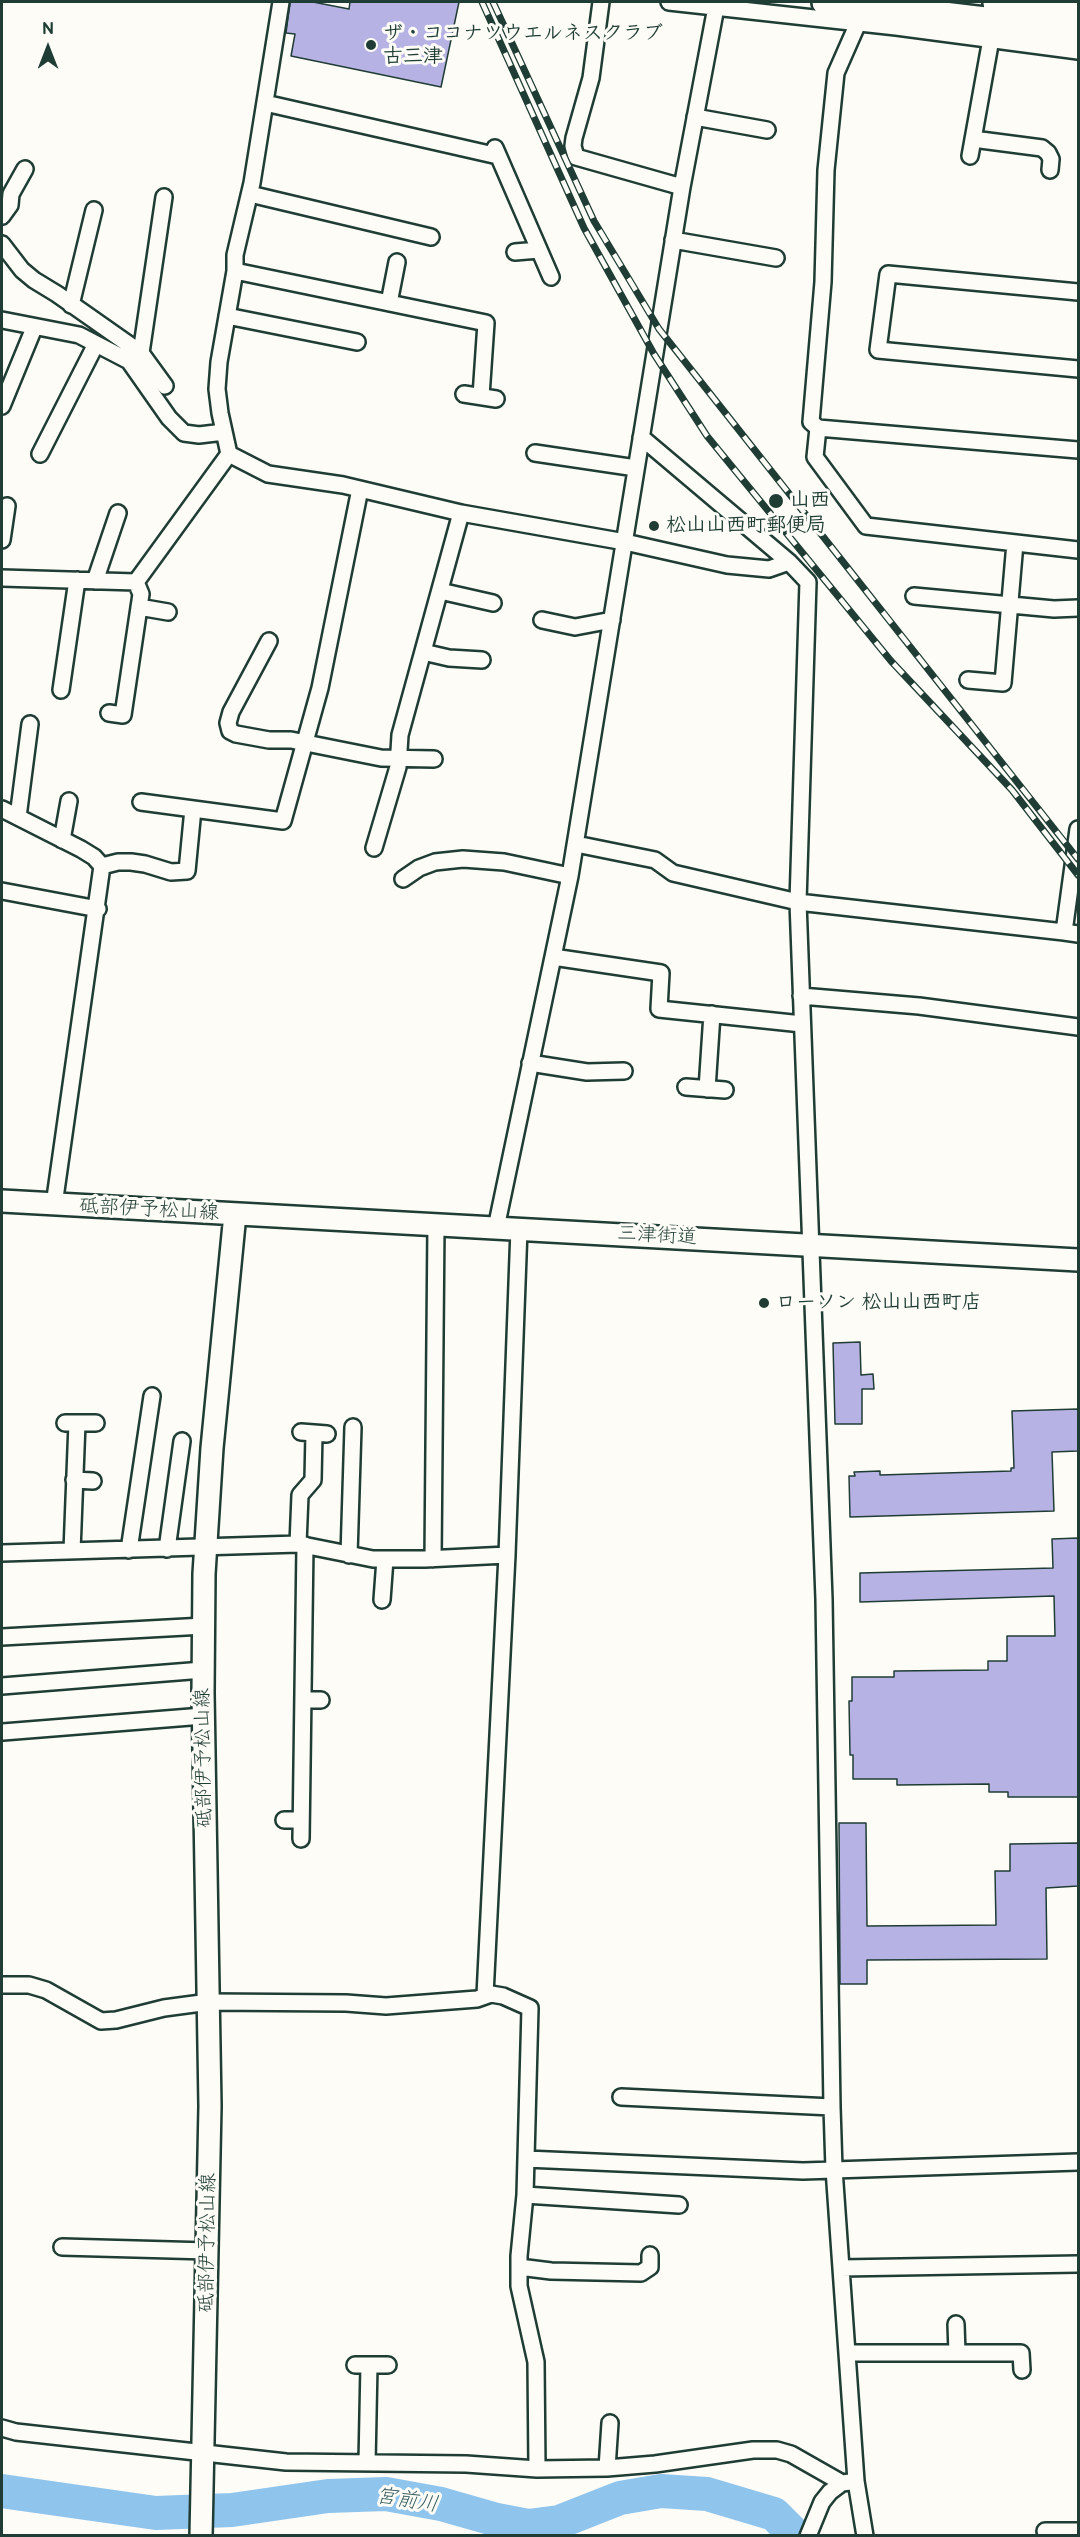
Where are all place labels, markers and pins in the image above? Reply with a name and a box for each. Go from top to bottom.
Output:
place label: ザ・ココナツウエルネスクラブ 古三津 [383,22,663,69]
marker: ザ・ココナツウエルネスクラブ 古三津 [364,38,378,52]
place label: 山西 [790,489,830,513]
marker: 山西 [767,492,785,510]
place label: 松山山西町郵便局 [666,514,826,538]
marker: 松山山西町郵便局 [647,519,661,533]
place label: ローソン 松山山西町店 [776,1291,981,1315]
marker: ローソン 松山山西町店 [757,1296,771,1310]

